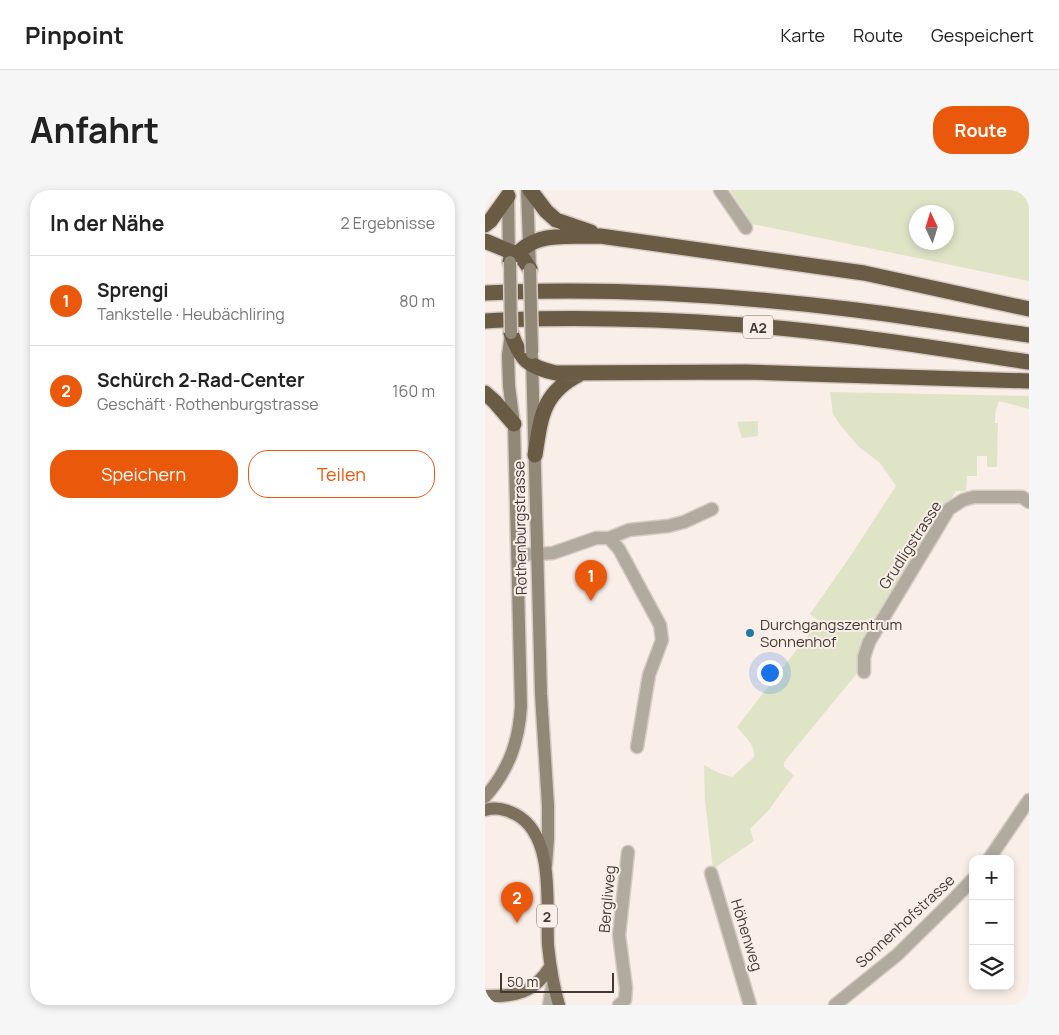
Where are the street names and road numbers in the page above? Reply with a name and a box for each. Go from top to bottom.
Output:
road number: A2 [743,315,773,338]
street label: Rothenburgstrasse [508,460,532,595]
street label: Grudligstrasse [874,497,947,593]
street label: Bergliweg [594,864,620,934]
street label: Sonnenhofstrasse [851,869,959,972]
street label: Höhenweg [726,896,768,974]
road number: 2 [537,904,557,928]

